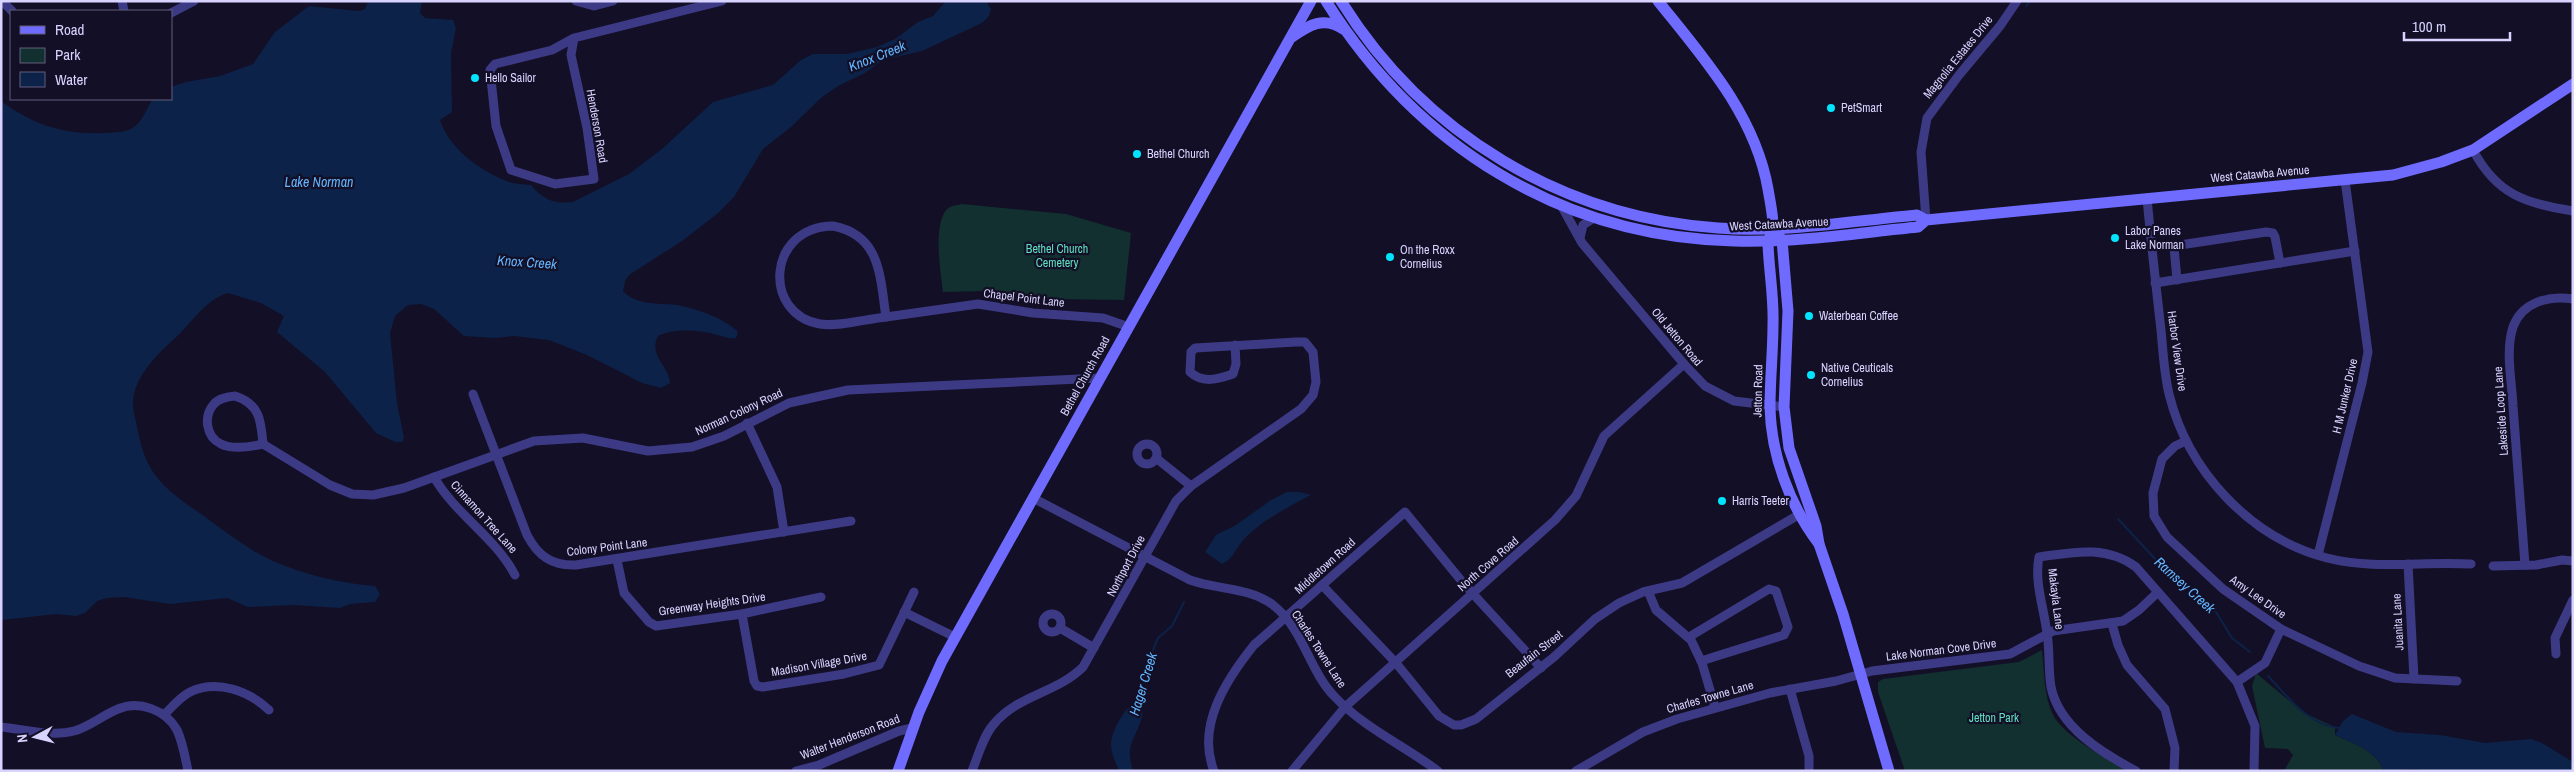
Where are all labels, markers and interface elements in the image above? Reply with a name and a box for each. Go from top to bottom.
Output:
legend [10,10,172,100]
scale bar [2404,10,2510,42]
street label: Magnolia Estates Drive [1920,12,1996,102]
text: 100 m [2412,16,2446,37]
text: Road [55,19,84,40]
water label: Knox Creek [846,36,909,76]
text: Park [55,44,81,65]
text: Water [55,69,87,90]
place label: Hello Sailor [485,70,537,86]
marker: Hello Sailor [469,72,481,84]
street label: Henderson Road [583,88,611,164]
place label: PetSmart [1841,100,1882,116]
marker: PetSmart [1825,102,1837,114]
place label: Bethel Church [1147,146,1209,162]
marker: Bethel Church [1131,148,1143,160]
street label: West Catawba Avenue [2210,162,2310,186]
water label: Lake Norman [285,173,353,191]
street label: West Catawba Avenue [1729,213,1829,235]
place label: Labor Panes Lake Norman [2125,223,2184,253]
marker: Labor Panes Lake Norman [2109,232,2121,244]
park label: Bethel Church Cemetery [1026,241,1088,271]
place label: On the Roxx Cornelius [1400,242,1455,272]
water label: Knox Creek [496,251,559,273]
marker: On the Roxx Cornelius [1384,251,1396,263]
street label: Chapel Point Lane [983,285,1065,311]
street label: Old Jetton Road [1648,305,1706,369]
place label: Waterbean Coffee [1819,308,1898,324]
marker: Waterbean Coffee [1803,310,1815,322]
street label: Harbor View Drive [2163,310,2191,392]
street label: Bethel Church Road [1057,333,1113,419]
street label: H M Junker Drive [2329,357,2361,435]
place label: Native Ceuticals Cornelius [1821,360,1893,390]
street label: Jetton Road [1750,364,1766,418]
street label: Lakeside Loop Lane [2490,366,2512,456]
marker: Native Ceuticals Cornelius [1805,369,1817,381]
street label: Norman Colony Road [693,385,785,439]
street label: Cinnamon Tree Lane [447,477,521,557]
place label: Harris Teeter [1732,493,1789,509]
marker: Harris Teeter [1716,495,1728,507]
street label: Northport Drive [1103,533,1149,599]
street label: North Cove Road [1454,533,1522,595]
street label: Colony Point Lane [566,534,648,560]
street label: Middletown Road [1291,534,1359,598]
water label: Ramsey Creek [2151,553,2220,618]
street label: Makayla Lane [2044,568,2068,630]
street label: Amy Lee Drive [2226,571,2289,622]
street label: Greenway Heights Drive [658,589,766,619]
street label: Juanita Lane [2389,593,2407,651]
street label: Charles Towne Lane [1288,607,1350,691]
street label: Beaufain Street [1502,626,1566,681]
street label: Lake Norman Cove Drive [1885,635,1997,665]
street label: Madison Village Drive [770,648,868,680]
water label: Hager Creek [1125,649,1161,718]
street label: Charles Towne Lane [1665,677,1755,717]
park label: Jetton Park [1969,710,2019,726]
street label: Walter Henderson Road [798,711,902,763]
north arrow [10,712,60,762]
text: N [13,733,32,744]

